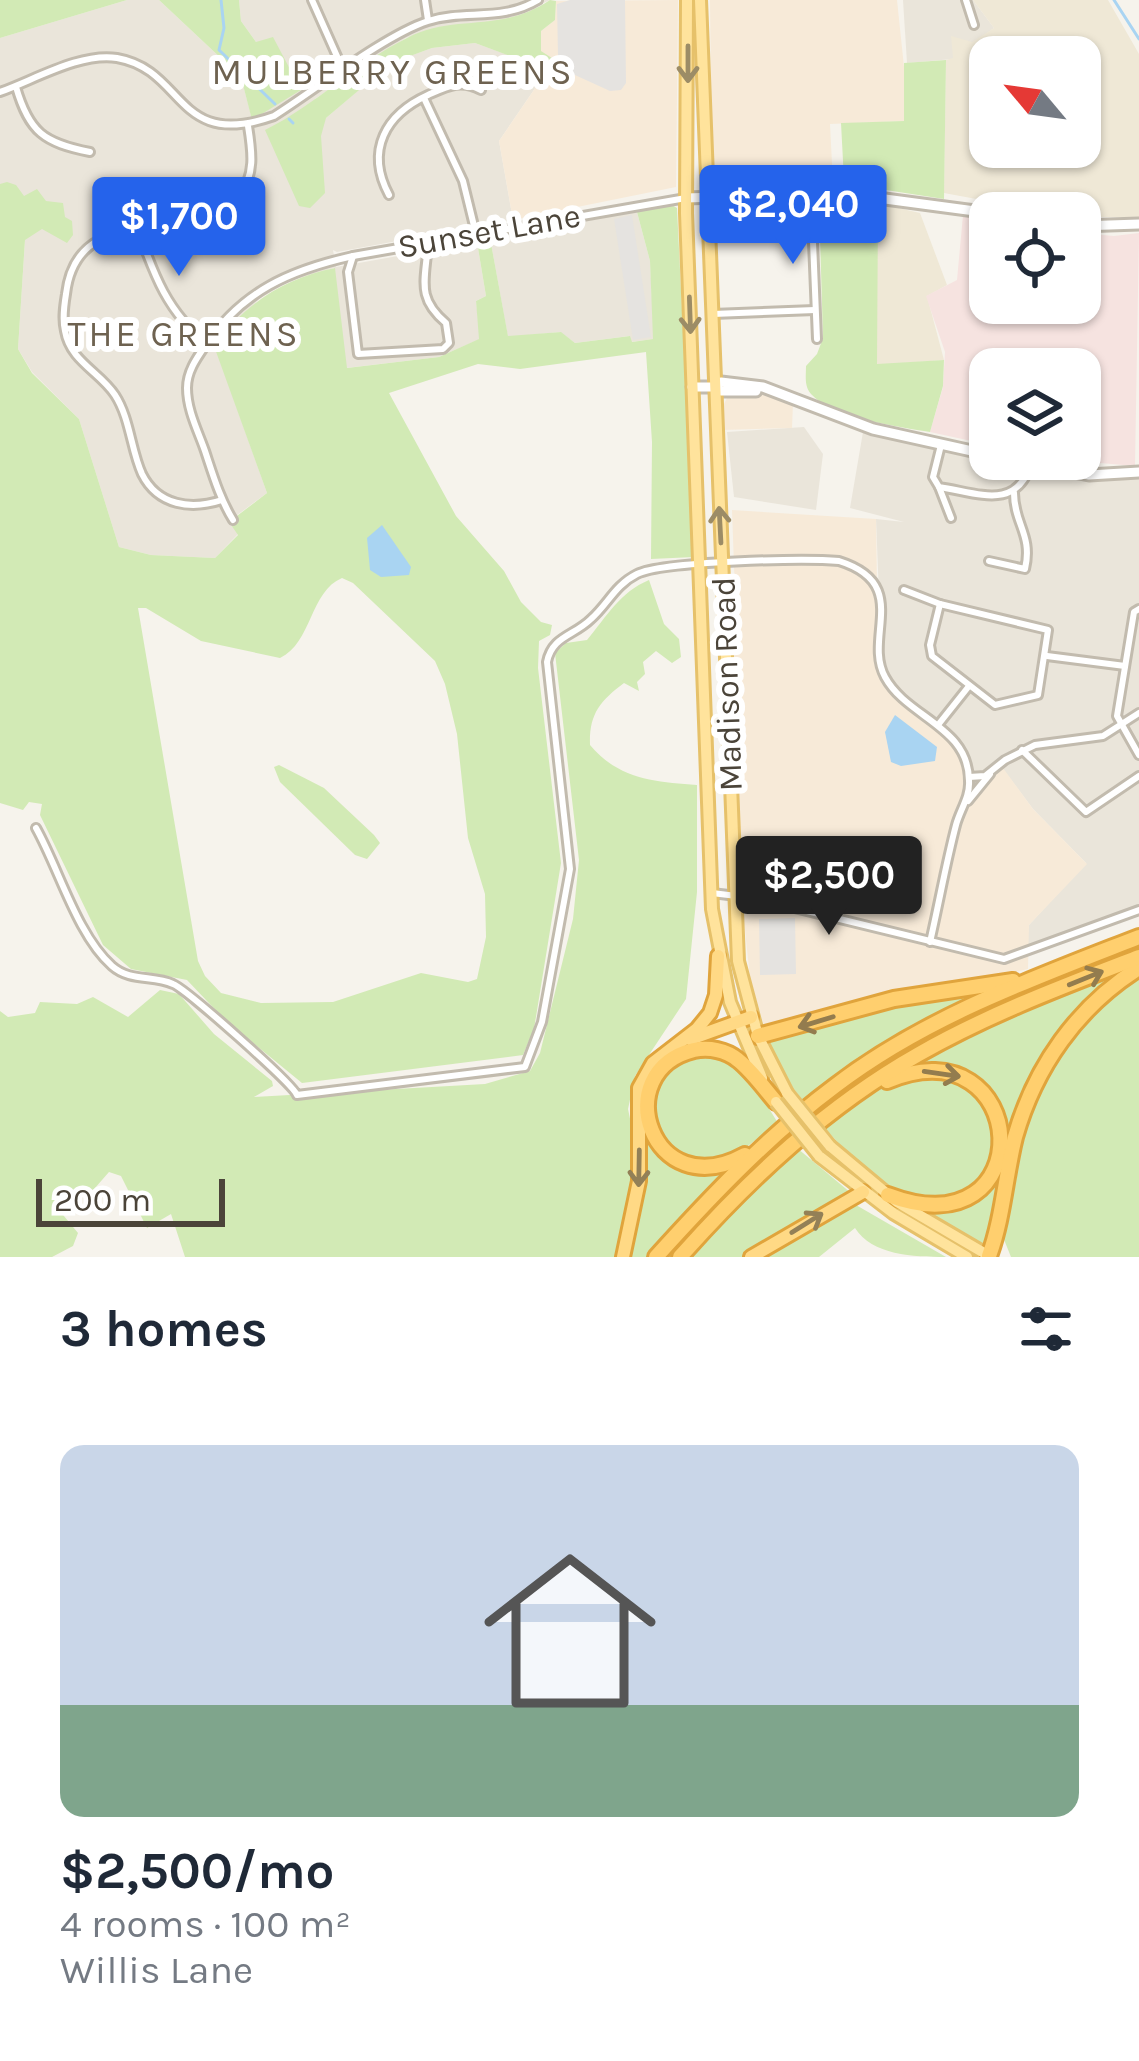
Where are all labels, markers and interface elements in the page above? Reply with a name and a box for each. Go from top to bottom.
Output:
north arrow [969,36,1101,168]
map controls [969,36,1101,480]
one-way arrow [677,44,699,83]
district label: MULBERRY GREENS [212,51,574,93]
pin: $2,040 [695,165,891,267]
pin: $1,700 [81,177,277,279]
text: $2,040 [727,181,859,227]
button: locate [969,192,1101,324]
text: $1,700 [119,193,239,239]
street label: Sunset Lane [395,196,583,266]
one-way arrow [678,295,701,334]
district label: THE GREENS [68,313,300,355]
button: layers [969,348,1101,480]
one-way arrow [708,506,731,545]
street label: Madison Road [704,576,750,792]
pin: $2,500 [731,836,927,938]
text: $2,500 [763,852,895,898]
one-way arrow [1067,965,1104,987]
one-way arrow [798,1012,836,1034]
one-way arrow [922,1064,961,1086]
one-way arrow [627,1148,650,1187]
scale bar [36,1173,225,1226]
text: 200 m [54,1181,151,1219]
one-way arrow [789,1211,823,1235]
icon: filters [1013,1296,1079,1362]
text: 3 homes [60,1299,268,1359]
icon: home [462,1523,678,1739]
text: $2,500/mo [60,1841,334,1901]
text: 4 rooms · 100 m² [60,1901,351,1947]
text: Willis Lane [60,1947,253,1993]

